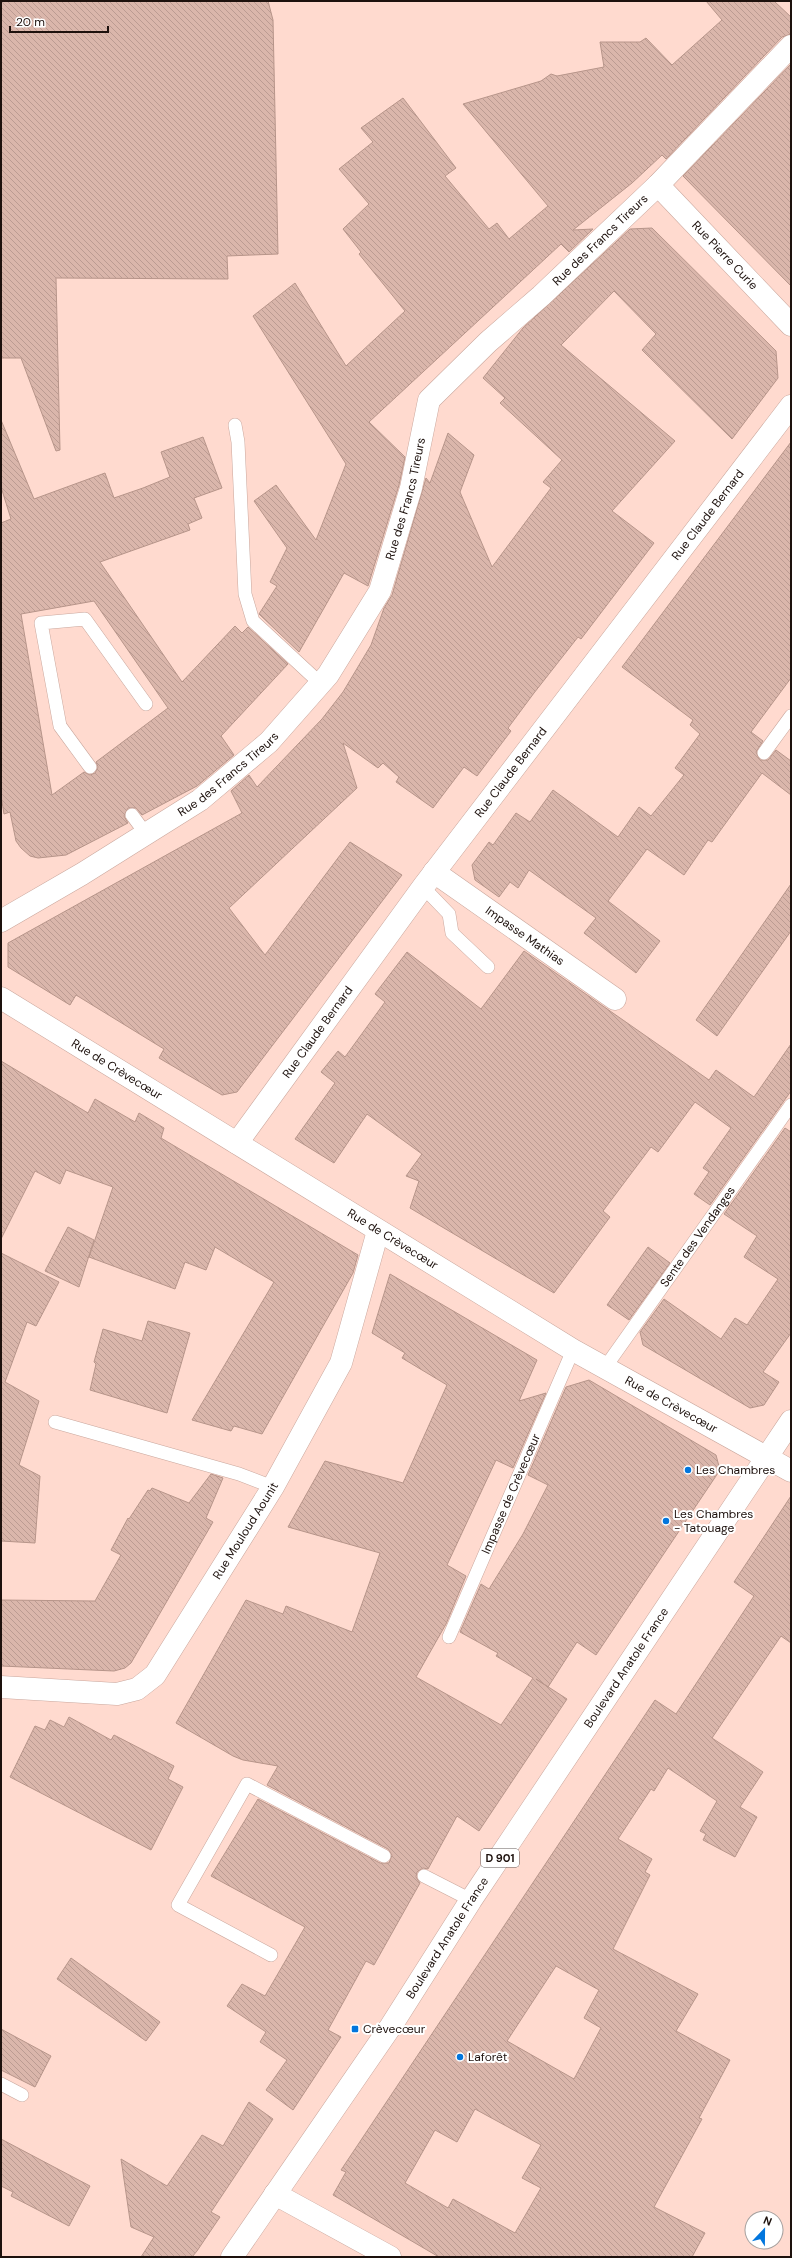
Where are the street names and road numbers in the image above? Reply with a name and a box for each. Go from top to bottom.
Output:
street label: Rue des Francs Tireurs [549,191,651,289]
street label: Rue Pierre Curie [688,218,761,293]
street label: Rue des Francs Tireurs [382,436,429,562]
street label: Rue Claude Bernard [668,466,748,563]
street label: Rue Claude Bernard [471,724,551,821]
street label: Rue des Francs Tireurs [175,728,282,820]
street label: Impasse Mathias [482,902,568,969]
street label: Rue Claude Bernard [279,983,356,1081]
street label: Rue de Crèvecœur [68,1035,166,1104]
street label: Sente des Vendanges [656,1183,739,1290]
street label: Rue de Crèvecœur [344,1205,442,1273]
street label: Rue de Crèvecœur [622,1372,721,1437]
street label: Impasse de Crèvecœur [478,1431,544,1556]
street label: Rue Mouloud Aounit [209,1479,282,1582]
street label: Boulevard Anatole France [580,1604,672,1731]
road number: D 901 [481,1849,519,1867]
street label: Boulevard Anatole France [402,1874,492,2002]

